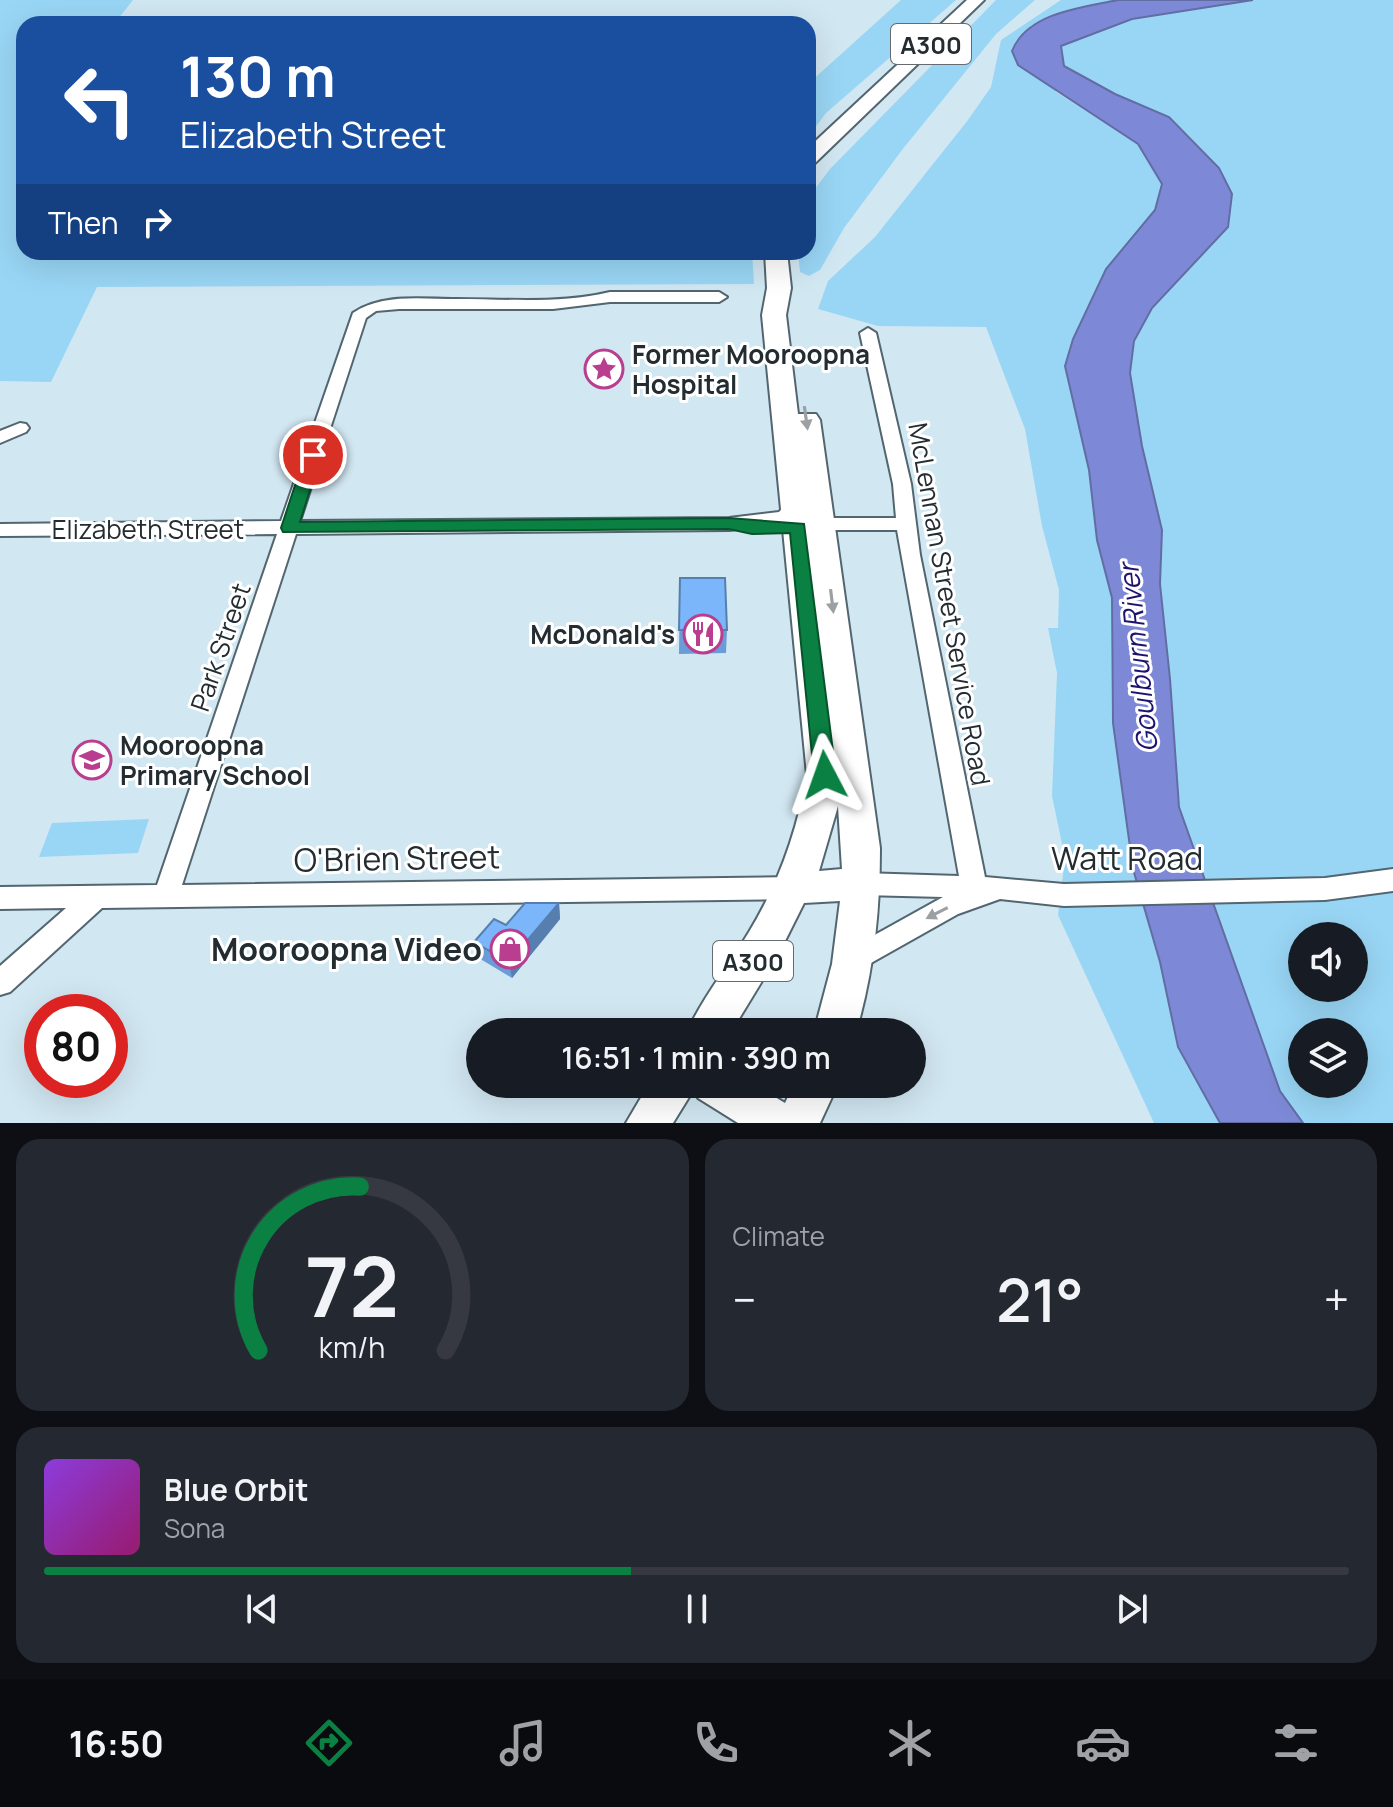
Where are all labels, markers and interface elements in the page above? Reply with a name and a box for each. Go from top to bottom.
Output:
road number: A300 [891,24,971,64]
text: 130 m [180,37,336,114]
icon: left [48,48,152,152]
text: Elizabeth Street [180,110,446,159]
icon: right [135,200,179,244]
text: Then [48,202,119,243]
place label: Former Mooroopna Hospital [632,336,870,402]
place icon: Former Mooroopna Hospital [583,348,625,390]
one-way arrow [800,406,813,431]
street label: McLennan Street Service Road [900,420,1000,788]
pin [279,421,347,489]
icon: arrive [291,433,335,477]
street label: Elizabeth Street [52,511,244,547]
water label: Goulburn River [1108,558,1166,754]
street label: Park Street [181,578,259,716]
one-way arrow [825,589,838,614]
restaurant icon: McDonald's [682,613,724,655]
place label: McDonald's [530,616,675,652]
place label: Mooroopna Primary School [120,727,310,793]
position arrow [783,733,867,817]
school or university icon: Mooroopna Primary School [71,739,113,781]
street label: O'Brien Street [294,834,500,882]
street label: Watt Road [1051,836,1203,880]
one-way arrow [926,905,948,919]
map controls [1288,922,1368,1098]
button: sound [1288,922,1368,1002]
place label: Mooroopna Video [211,927,482,971]
shop icon: Mooroopna Video [489,928,531,970]
road number: A300 [713,941,793,981]
speed limit sign: 80 [24,994,128,1098]
button: layers [1288,1018,1368,1098]
text: 16:51 · 1 min · 390 m [561,1037,831,1078]
text: Climate [733,1218,825,1254]
text: 72 [305,1228,399,1342]
text: 21° [996,1258,1084,1340]
text: − [733,1269,756,1329]
text: + [1324,1269,1349,1329]
text: km/h [319,1328,385,1367]
text: Blue Orbit [164,1469,309,1510]
text: Sona [164,1510,225,1546]
icon: previous [240,1587,284,1631]
icon: pause [675,1587,719,1631]
icon: next [1110,1587,1154,1631]
icon: directions [301,1715,357,1771]
icon: music [495,1715,551,1771]
icon: phone [688,1715,744,1771]
icon: climate [882,1715,938,1771]
icon: car [1075,1715,1131,1771]
icon: filters [1268,1715,1324,1771]
text: 16:50 [69,1719,164,1768]

